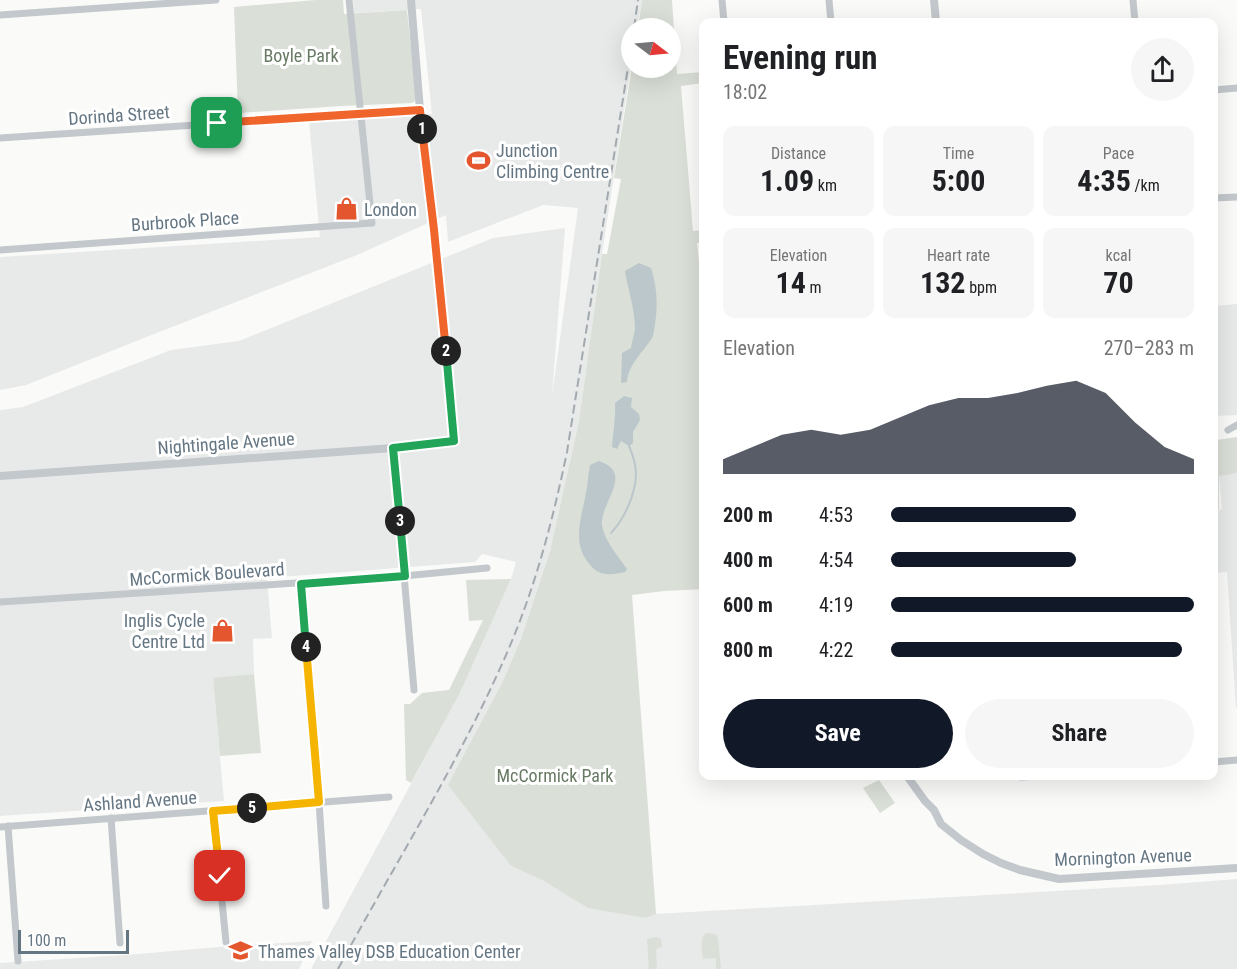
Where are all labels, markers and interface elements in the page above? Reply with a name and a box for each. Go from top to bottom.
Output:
north arrow [621,18,681,78]
map controls [621,18,681,78]
text: Evening run [723,38,878,77]
button: share [1131,38,1194,101]
park label: Boyle Park [263,45,339,66]
text: 18:02 [723,80,767,104]
pin [191,97,242,148]
street label: Dorinda Street [68,101,170,129]
icon: arrive [200,106,233,139]
pin: 1 [407,114,437,144]
text: 1 [418,119,426,138]
place label: Junction Climbing Centre [496,140,609,182]
text: Distance [771,144,826,163]
text: Time [943,144,974,163]
text: Pace [1103,144,1134,163]
sports icon: Junction Climbing Centre [465,147,491,173]
text: 1.09 [760,163,814,198]
text: 5:00 [932,163,985,198]
text: 4:35 [1077,163,1131,198]
text: km [814,176,837,195]
text: /km [1131,176,1160,195]
shop icon: London [333,196,359,222]
place label: London [364,199,417,220]
street label: Burbrook Place [130,207,240,235]
text: Elevation [770,246,827,265]
text: Heart rate [927,246,990,265]
text: kcal [1106,246,1131,265]
text: 14 [775,265,806,300]
text: 132 [920,265,965,300]
text: 70 [1103,265,1134,300]
text: m [806,278,822,297]
text: bpm [965,278,997,297]
pin: 2 [431,336,461,366]
text: Elevation [723,336,795,360]
text: 270–283 m [1104,336,1194,360]
text: 2 [442,341,450,360]
street label: Nightingale Avenue [157,428,295,458]
text: 200 m [723,503,773,527]
text: 4:53 [819,503,853,527]
pin: 3 [385,506,415,536]
text: 3 [396,511,404,530]
text: 400 m [723,548,773,572]
text: 4:54 [819,548,853,572]
street label: McCormick Boulevard [129,558,285,590]
text: 600 m [723,593,773,617]
text: 4:19 [819,593,853,617]
place label: Inglis Cycle Centre Ltd [124,610,205,652]
shop icon: Inglis Cycle Centre Ltd [210,617,236,643]
pin: 4 [291,632,321,662]
text: 4 [302,637,310,656]
text: 800 m [723,638,773,662]
text: 4:22 [819,638,853,662]
button: Save [723,699,953,768]
button: Share [965,699,1194,768]
park label: McCormick Park [497,765,613,786]
street label: Ashland Avenue [83,787,197,815]
pin: 5 [237,793,267,823]
text: 5 [248,798,256,817]
street label: Mornington Avenue [1054,844,1192,870]
pin [194,850,245,901]
icon: check [203,859,236,892]
scale bar [18,927,129,954]
text: 100 m [27,931,66,950]
school or university icon: Thames Valley DSB Education Center [227,938,253,964]
place label: Thames Valley DSB Education Center [258,941,521,962]

